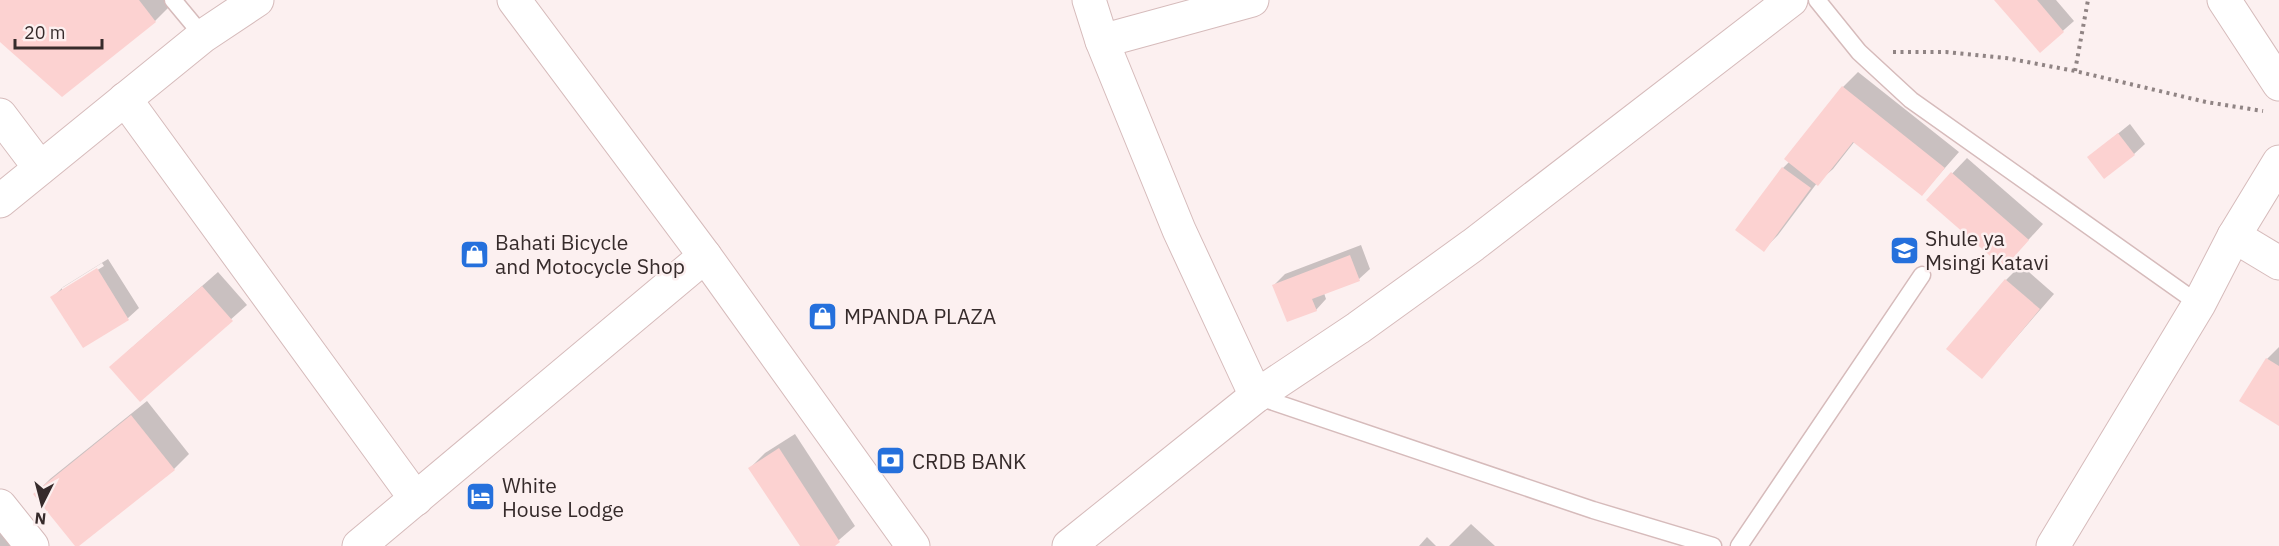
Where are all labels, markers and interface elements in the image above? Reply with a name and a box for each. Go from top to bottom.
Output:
scale bar [15,12,102,50]
text: 20 m [24,21,66,44]
place label: Shule ya Msingi Katavi [1925,224,2049,276]
place label: Bahati Bicycle and Motocycle Shop [495,228,685,280]
school or university icon: Shule ya Msingi Katavi [1888,234,1920,266]
shop icon: Bahati Bicycle and Motocycle Shop [458,238,490,270]
shop icon: MPANDA PLAZA [807,300,839,332]
place label: MPANDA PLAZA [844,302,996,330]
bank icon: CRDB BANK [875,445,907,477]
place label: CRDB BANK [912,447,1026,475]
place label: White House Lodge [502,471,624,523]
north arrow [12,474,72,534]
hotel icon: White House Lodge [465,481,497,513]
text: N [34,508,47,529]

